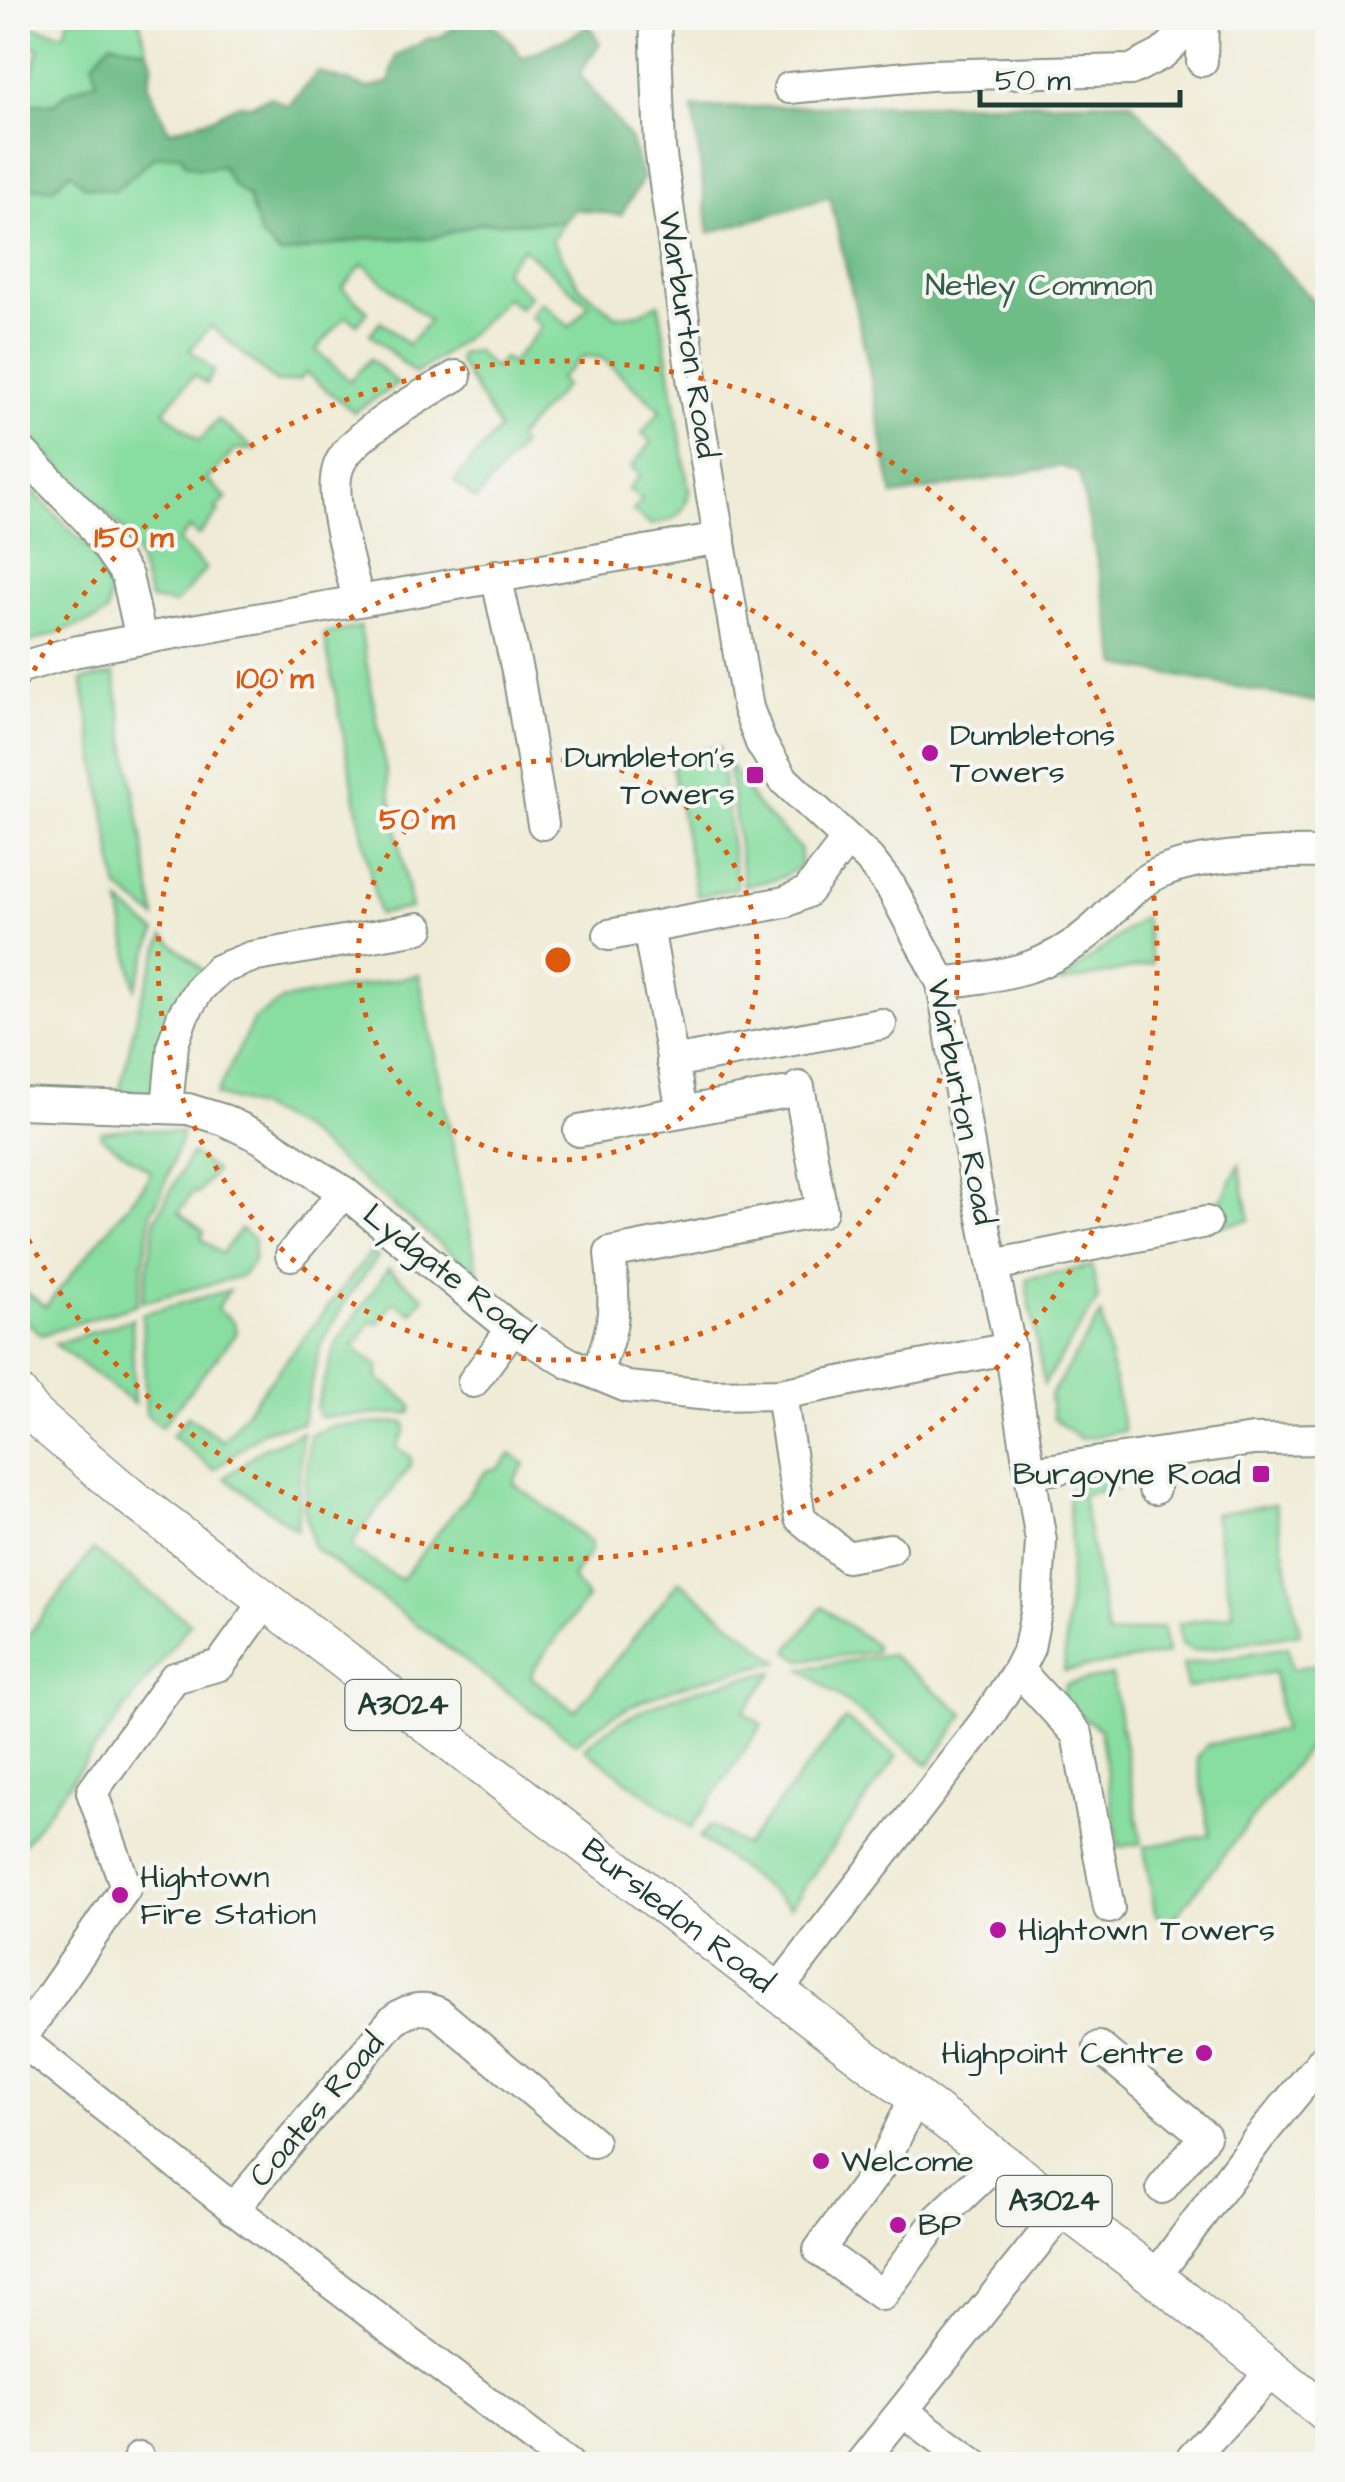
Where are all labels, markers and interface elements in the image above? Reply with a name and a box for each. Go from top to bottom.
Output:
scale bar [980,45,1180,107]
text: 50 m [995,60,1071,102]
street label: Warburton Road [646,208,730,462]
park label: Netley Common [925,263,1153,308]
text: 150 m [94,517,174,559]
text: 100 m [236,658,314,700]
place label: Dumbletons Towers [950,713,1115,795]
place label: Dumbleton's Towers [565,735,735,817]
marker: Dumbletons Towers [919,742,941,764]
marker: Dumbleton's Towers [744,764,766,786]
text: 50 m [379,799,455,841]
centre of rings [540,942,576,978]
street label: Warburton Road [915,975,1007,1229]
street label: Lydgate Road [353,1193,543,1355]
place label: Burgoyne Road [1013,1452,1241,1497]
marker: Burgoyne Road [1250,1463,1272,1485]
road number: A3024 [346,1680,460,1730]
street label: Bursledon Road [572,1827,783,2004]
place label: Hightown Fire Station [140,1855,316,1937]
marker: Hightown Fire Station [109,1884,131,1906]
place label: Hightown Towers [1018,1908,1275,1953]
marker: Hightown Towers [987,1919,1009,1941]
street label: Coates Road [239,2023,395,2197]
place label: Highpoint Centre [941,2031,1184,2076]
marker: Highpoint Centre [1193,2042,1215,2064]
place label: Welcome [841,2139,974,2184]
marker: Welcome [810,2150,832,2172]
road number: A3024 [996,2176,1112,2226]
place label: BP [918,2203,961,2248]
marker: BP [887,2214,909,2236]

